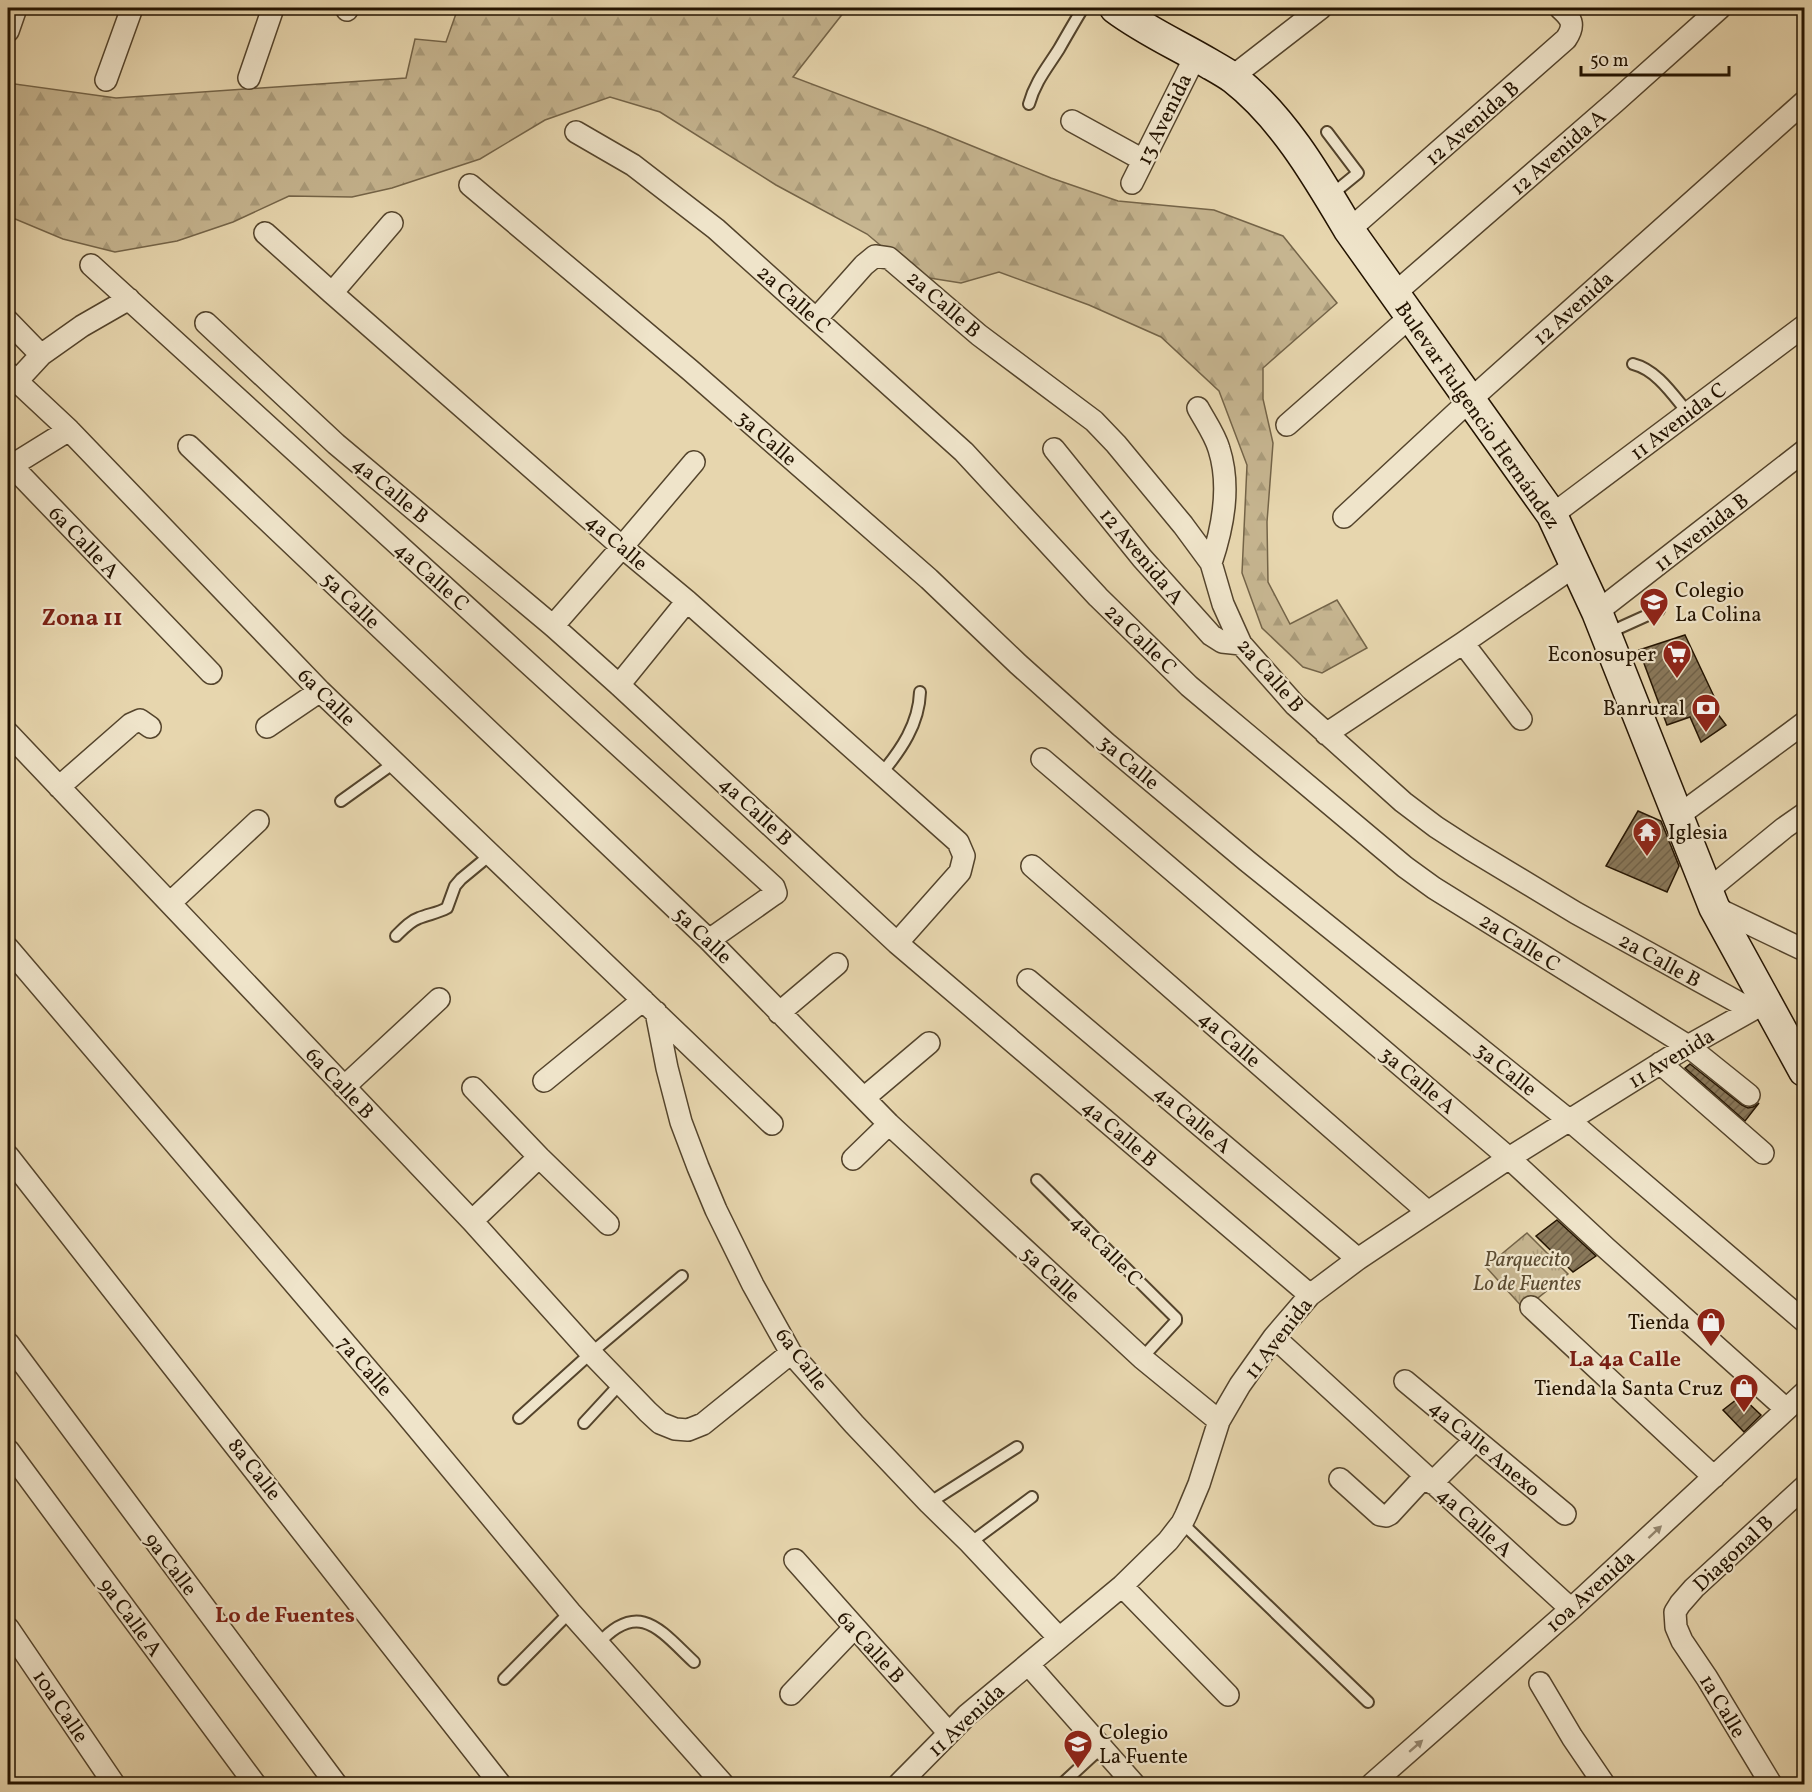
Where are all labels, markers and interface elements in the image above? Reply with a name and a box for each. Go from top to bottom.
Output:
scale bar [1581,39,1730,77]
text: 50 m [1590,49,1629,74]
street label: 13 Avenida [1131,69,1200,170]
street label: 12 Avenida B [1420,75,1526,173]
street label: 12 Avenida A [1505,103,1613,203]
street label: 2a Calle C [750,259,836,341]
street label: 2a Calle B [900,265,986,346]
street label: 12 Avenida [1527,265,1621,353]
street label: Bulevar Fulgencio Hernández [1387,296,1567,535]
street label: 11 Avenida C [1625,376,1733,468]
street label: 3a Calle [729,405,803,474]
street label: 4a Calle B [346,451,434,532]
street label: 11 Avenida B [1648,487,1755,579]
street label: 6a Calle A [41,500,125,586]
street label: 12 Avenida A [1092,502,1190,612]
street label: 4a Calle [579,508,653,578]
street label: 4a Calle C [387,536,475,619]
street label: 5a Calle [314,566,386,636]
place label: Colegio La Colina [1675,577,1762,630]
school or university icon: Colegio La Colina [1638,586,1670,628]
street label: 2a Calle C [1097,598,1183,682]
district label: Zona 11 [41,602,123,636]
street label: 2a Calle B [1229,633,1310,719]
supermarket icon: Econosuper [1661,638,1693,680]
place label: Econosuper [1547,641,1656,670]
street label: 6a Calle [290,662,362,734]
bank icon: Banrural [1690,692,1722,734]
place label: Banrural [1603,695,1685,724]
street label: 3a Calle [1091,729,1165,797]
street label: 4a Calle B [712,770,798,854]
temple icon: Iglesia [1631,816,1663,858]
place label: Iglesia [1668,819,1728,848]
street label: 5a Calle [666,901,738,971]
street label: 2a Calle C [1473,907,1565,980]
street label: 2a Calle B [1613,927,1706,996]
street label: 4a Calle [1192,1005,1266,1075]
street label: 11 Avenida [1623,1022,1720,1096]
street label: 3a Calle [1468,1036,1542,1104]
street label: 6a Calle B [298,1041,380,1127]
street label: 3a Calle A [1373,1041,1461,1122]
street label: 4a Calle A [1147,1079,1237,1161]
street label: 4a Calle B [1075,1093,1163,1175]
street label: 4a Calle C [1063,1208,1149,1294]
street label: 5a Calle [1014,1240,1086,1310]
park label: Parquecito Lo de Fuentes [1473,1246,1582,1299]
street label: 11 Avenida [1238,1292,1320,1386]
shop icon: Tienda [1695,1306,1727,1348]
place label: Tienda [1628,1309,1690,1338]
street label: 6a Calle [768,1322,834,1397]
street label: 7a Calle [329,1330,398,1404]
district label: La 4a Calle [1569,1345,1681,1376]
shop icon: Tienda la Santa Cruz [1728,1372,1760,1414]
place label: Tienda la Santa Cruz [1534,1375,1723,1404]
street label: 4a Calle Anexo [1422,1394,1546,1504]
street label: 8a Calle [220,1433,287,1507]
street label: 4a Calle A [1430,1481,1518,1565]
street label: Diagonal B [1687,1509,1781,1599]
one-way arrow [1647,1526,1662,1539]
street label: 9a Calle [136,1527,203,1603]
street label: 10a Avenida [1540,1544,1642,1640]
street label: 9a Calle A [91,1572,168,1663]
district label: Lo de Fuentes [215,1601,355,1632]
street label: 6a Calle B [829,1605,911,1691]
street label: 10a Calle [25,1665,95,1749]
street label: 1a Calle [1691,1670,1752,1744]
street label: 11 Avenida [922,1678,1012,1764]
place label: Colegio La Fuente [1099,1719,1188,1772]
school or university icon: Colegio La Fuente [1062,1728,1094,1770]
one-way arrow [1408,1740,1423,1753]

